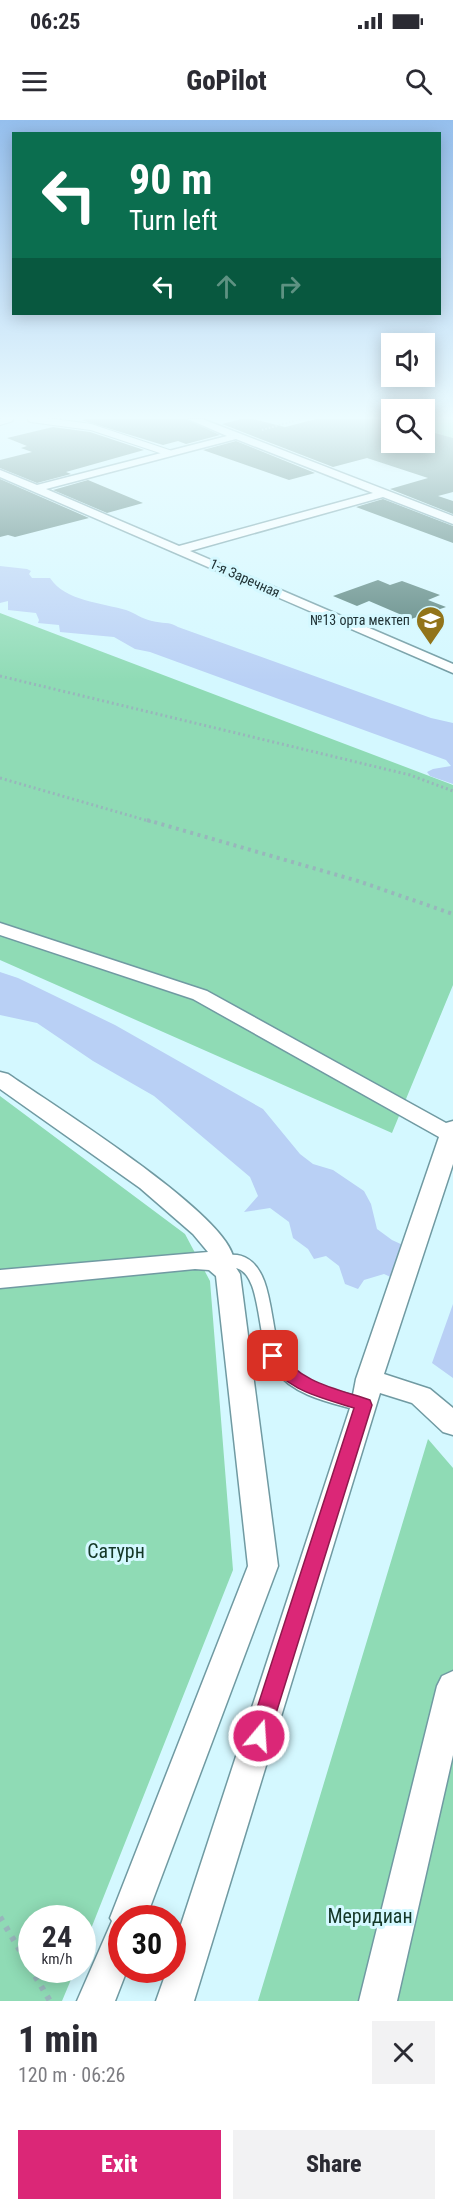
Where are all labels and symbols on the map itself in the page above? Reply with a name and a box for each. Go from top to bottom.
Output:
street label: 1-я Заречная [207,555,283,601]
school or university icon: №13 орта мектеп [415,604,447,646]
place label: №13 орта мектеп [310,612,410,628]
pin [247,1330,298,1381]
park label: Сатурн [87,1539,145,1563]
position arrow [227,1704,291,1768]
park label: Меридиан [327,1904,413,1928]
speed limit sign: 30 [108,1905,186,1983]

